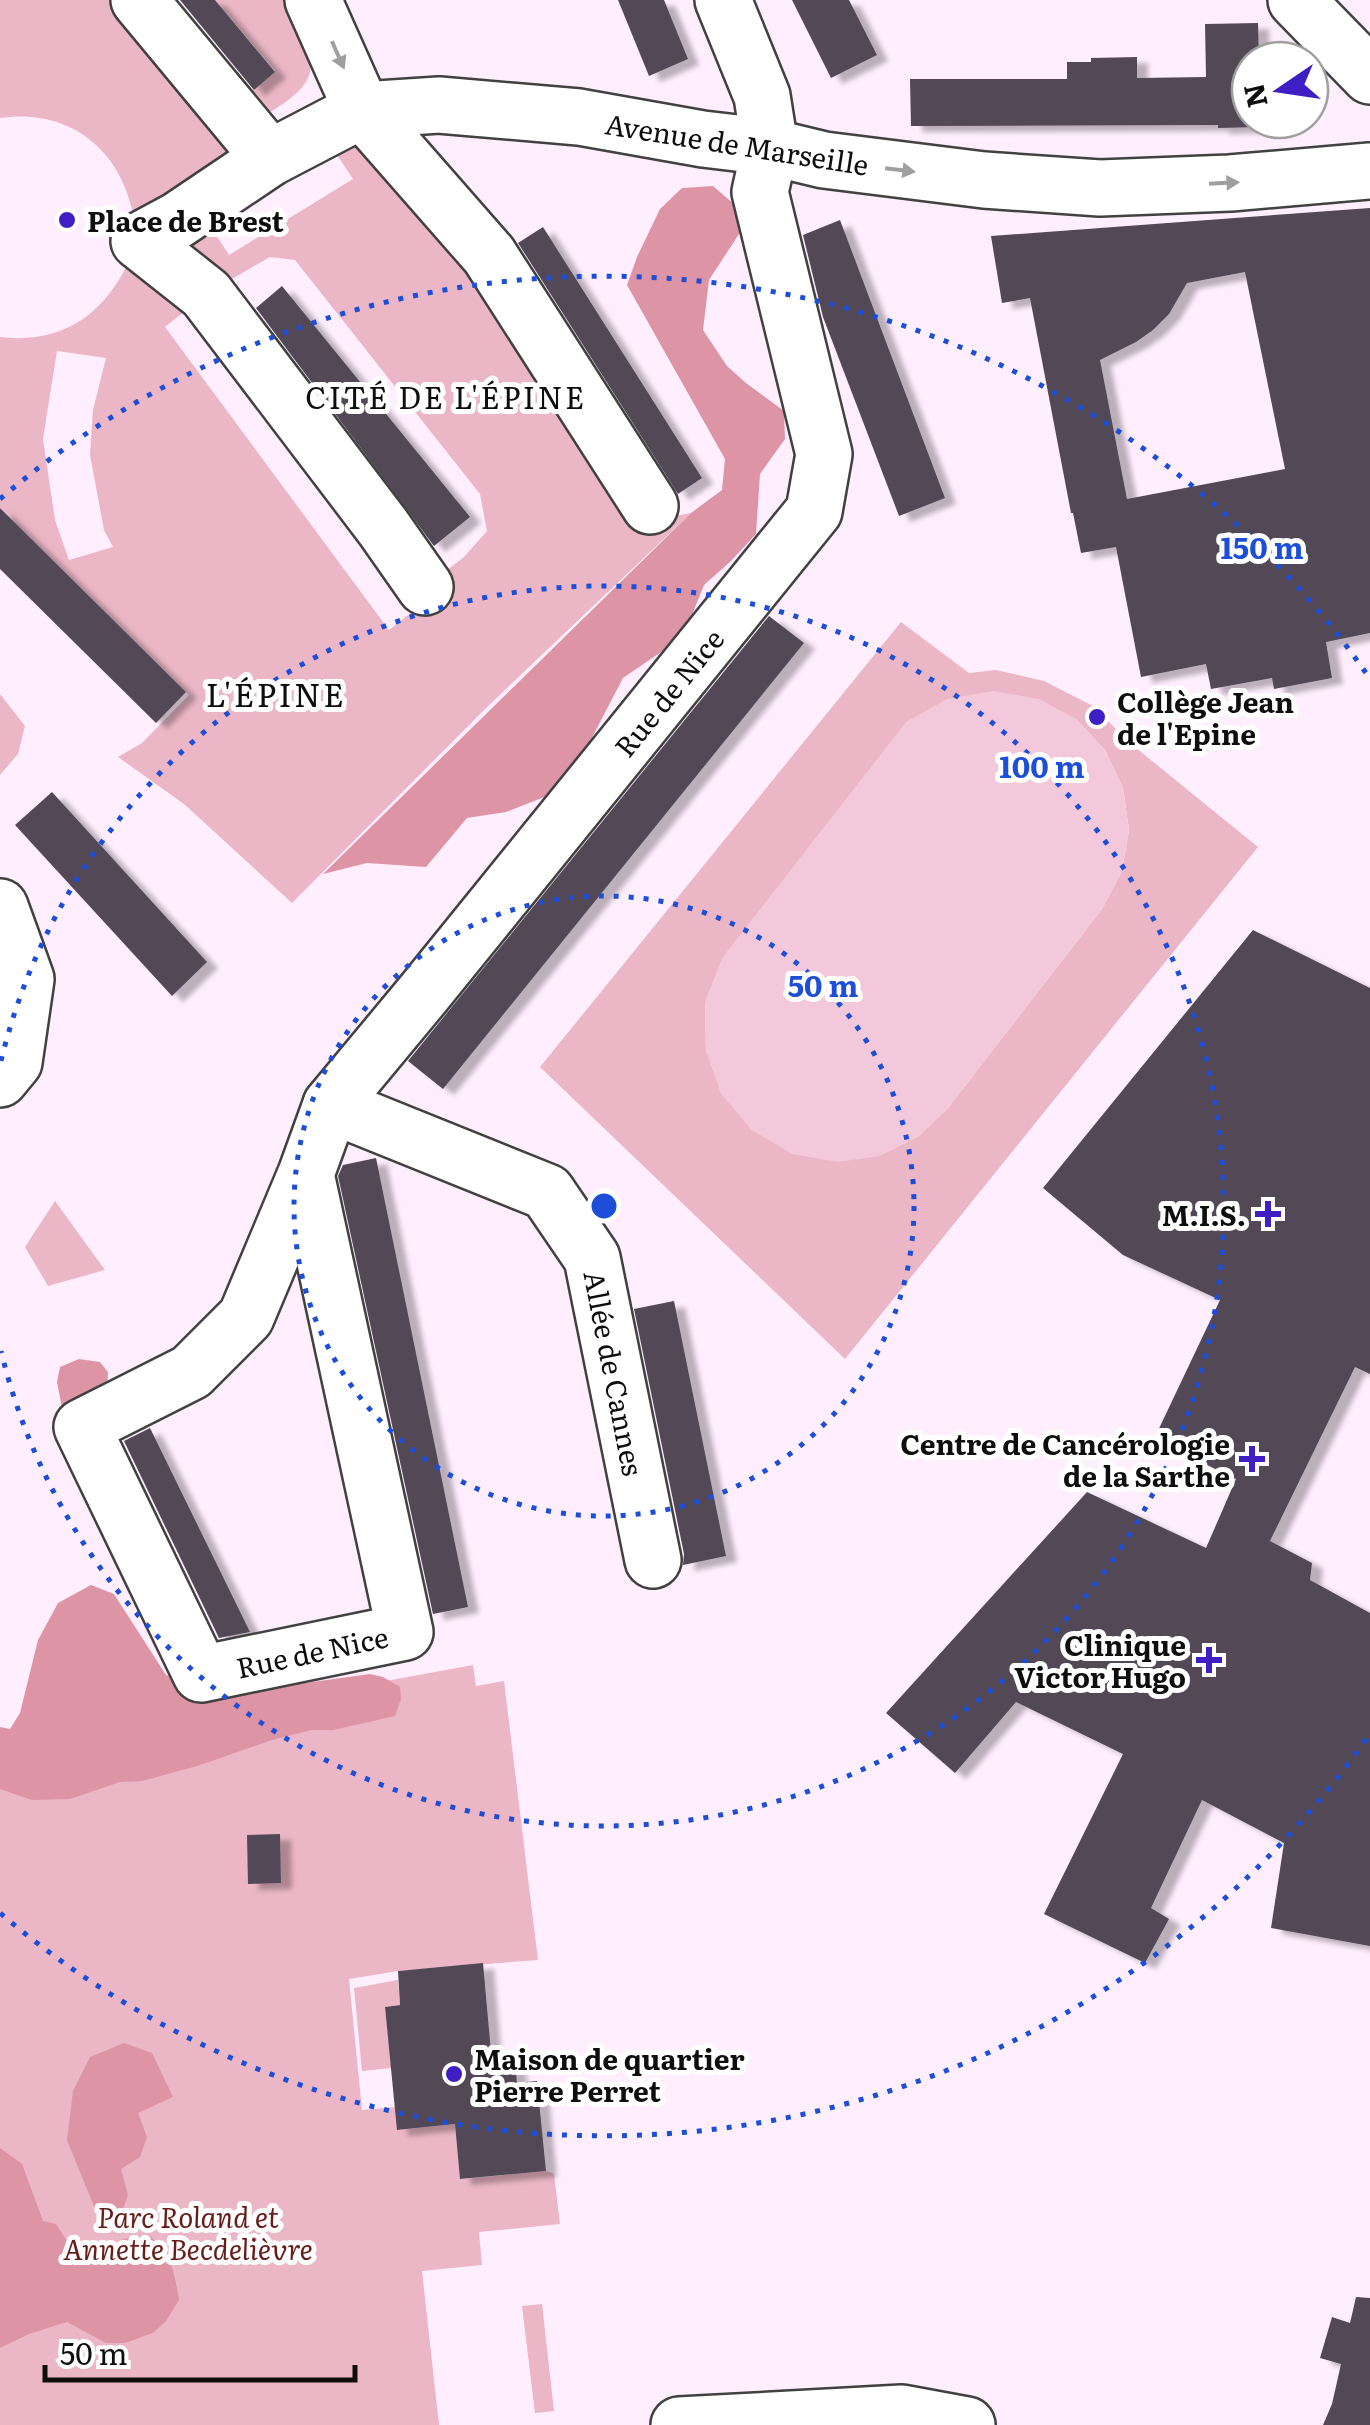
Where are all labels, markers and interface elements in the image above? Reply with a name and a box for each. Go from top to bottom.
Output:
north arrow [1230,40,1330,140]
one-way arrow [329,41,346,70]
text: N [1231,80,1277,112]
street label: Avenue de Marseille [602,101,872,185]
one-way arrow [885,162,917,178]
one-way arrow [1209,175,1241,191]
place label: Place de Brest [87,199,284,241]
marker: Place de Brest [56,209,78,231]
district label: CITÉ DE L'ÉPINE [305,374,587,418]
text: 150 m [1220,524,1304,568]
street label: Rue de Nice [603,619,733,765]
district label: L'ÉPINE [206,669,346,717]
place label: Collège Jean de l'Epine [1117,680,1294,754]
marker: Collège Jean de l'Epine [1086,706,1108,728]
text: 100 m [999,743,1085,787]
text: 50 m [788,962,858,1006]
centre of rings [586,1188,622,1224]
place label: M.I.S. [1162,1193,1246,1235]
marker: M.I.S. [1255,1201,1281,1227]
street label: Allée de Cannes [575,1267,655,1479]
place label: Centre de Cancérologie de la Sarthe [900,1422,1230,1496]
marker: Centre de Cancérologie de la Sarthe [1239,1446,1265,1472]
street label: Rue de Nice [232,1614,392,1688]
place label: Clinique Victor Hugo [1014,1623,1186,1697]
marker: Clinique Victor Hugo [1196,1647,1222,1673]
place label: Maison de quartier Pierre Perret [474,2037,745,2111]
marker: Maison de quartier Pierre Perret [443,2063,465,2085]
park label: Parc Roland et Annette Becdelièvre [63,2195,313,2269]
scale bar [45,2320,355,2382]
text: 50 m [60,2330,128,2374]

